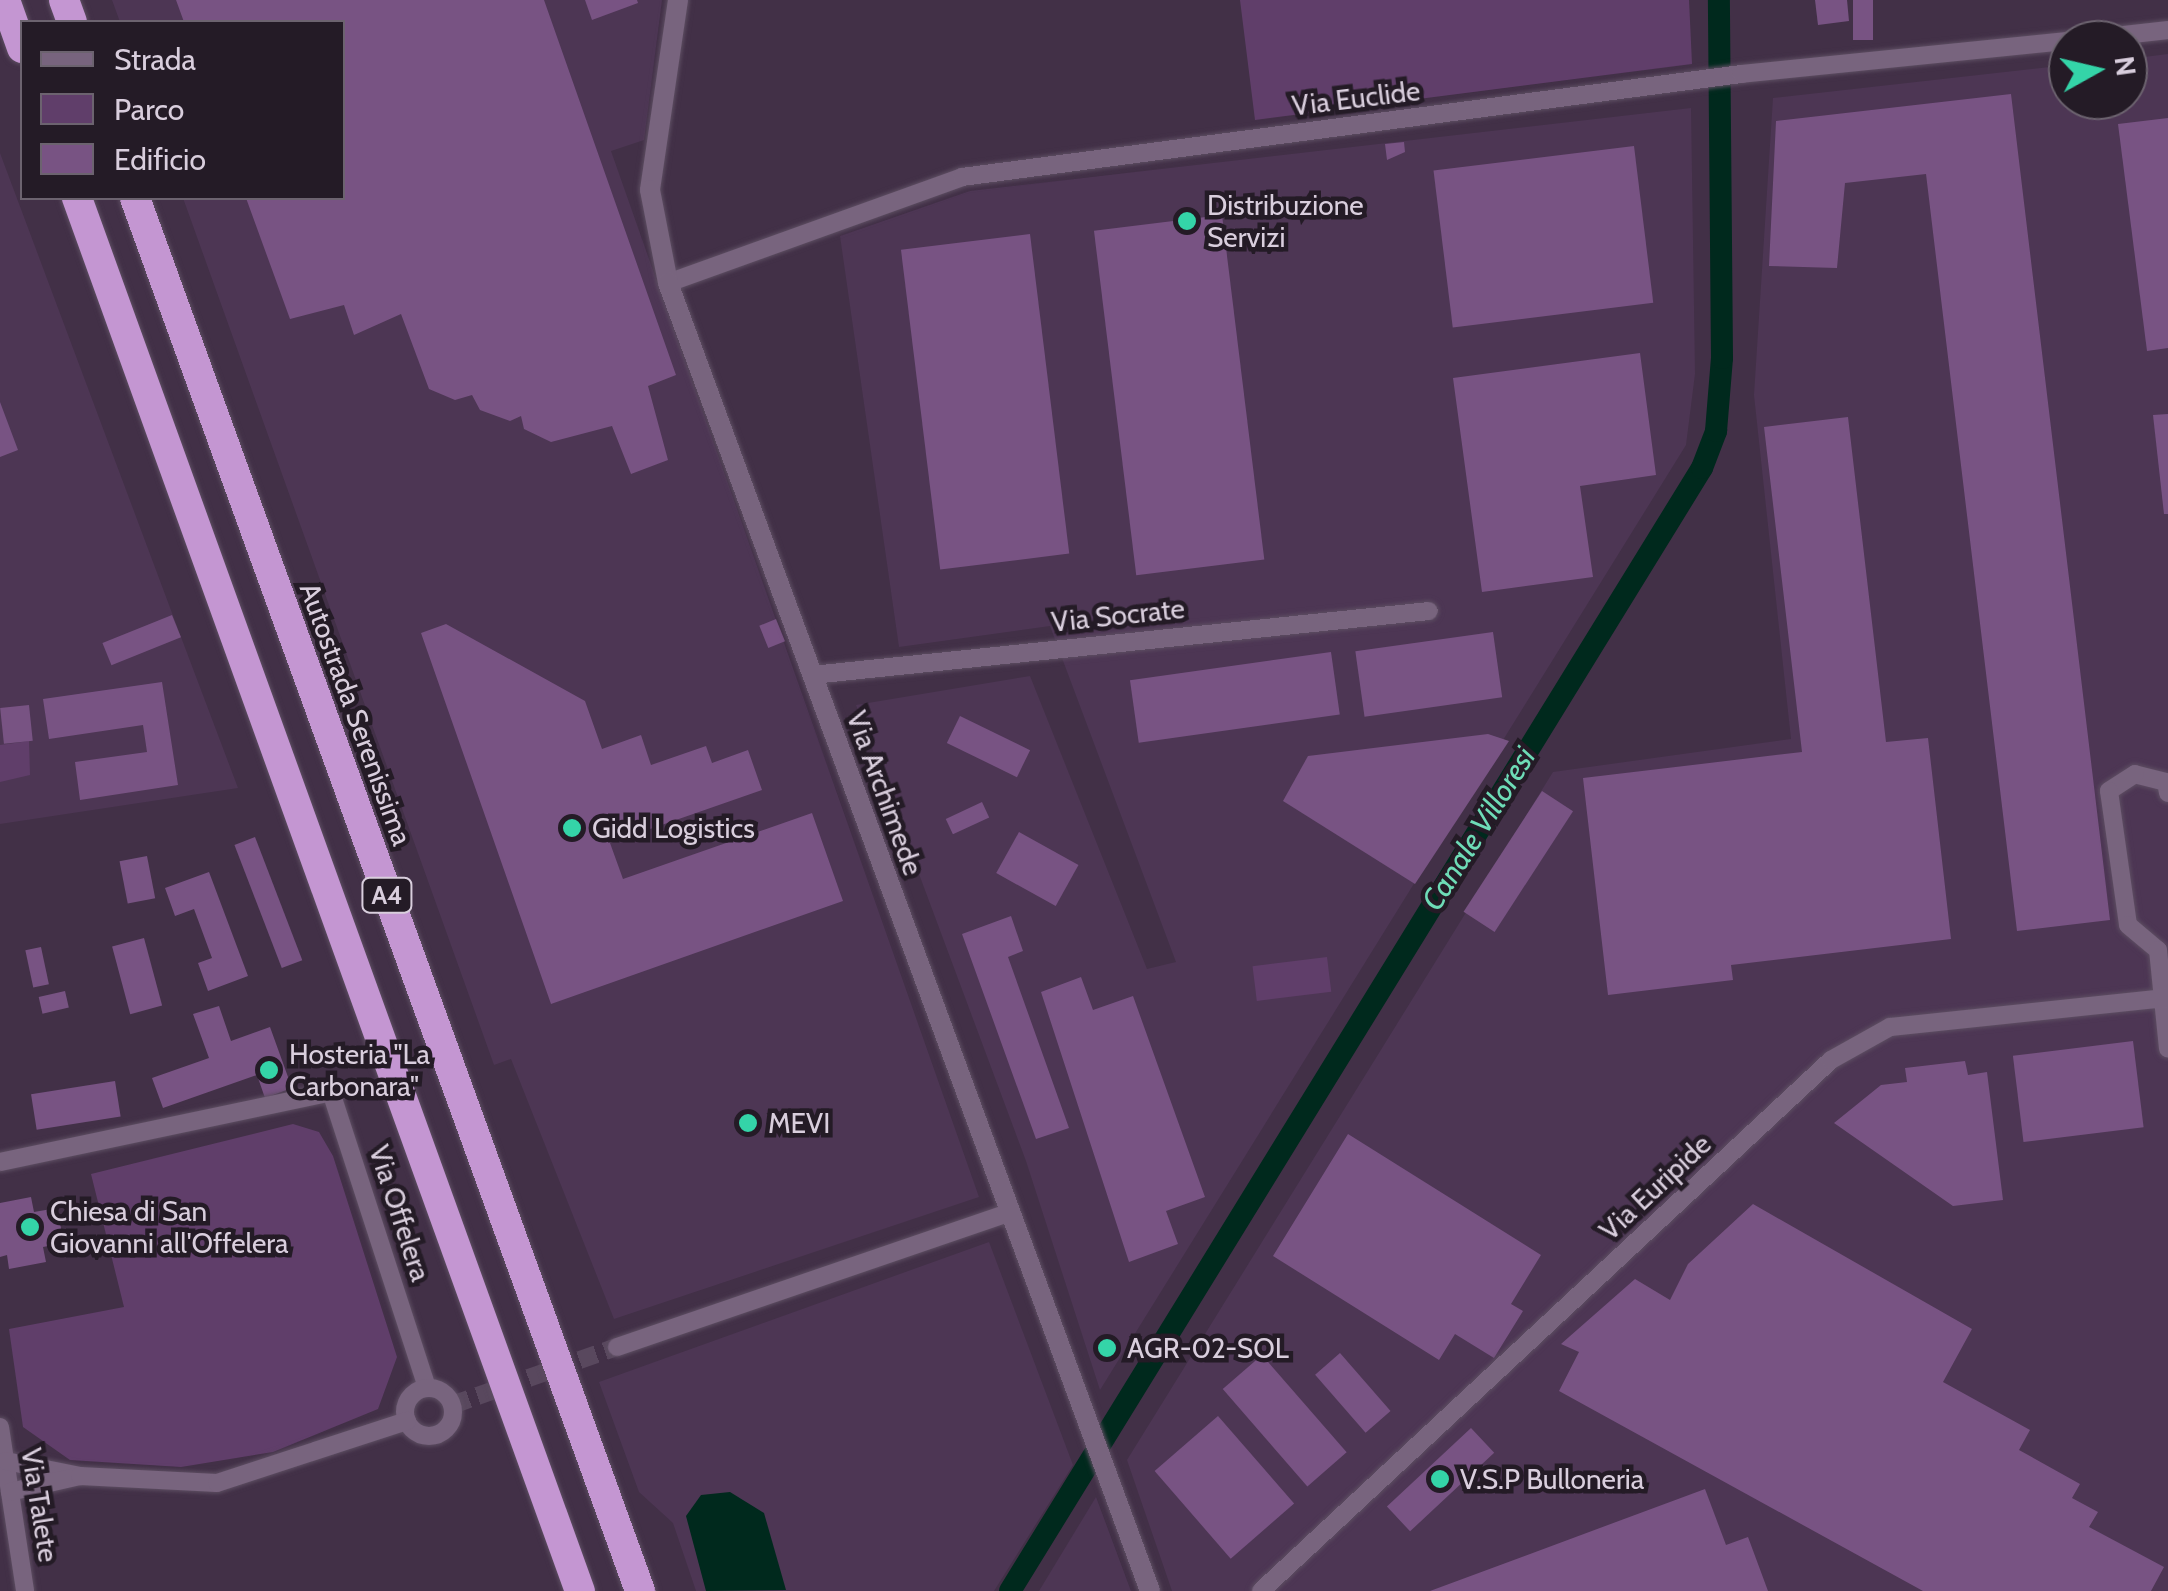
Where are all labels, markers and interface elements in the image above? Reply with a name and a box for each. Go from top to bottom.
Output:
legend [20,20,345,200]
north arrow [2048,20,2148,120]
text: Strada [114,41,196,78]
text: N [2108,54,2144,78]
street label: Via Euclide [1290,73,1422,123]
text: Parco [114,91,184,128]
text: Edificio [114,141,206,178]
place label: Distribuzione Servizi [1207,188,1364,254]
marker: Distribuzione Servizi [1176,210,1198,232]
street label: Autostrada Serenissima [293,578,419,850]
street label: Via Socrate [1050,591,1186,639]
street label: Via Archimede [840,706,930,880]
water label: Canale Villoresi [1415,741,1543,917]
place label: Gidd Logistics [592,811,755,845]
marker: Gidd Logistics [561,817,583,839]
road number: A4 [360,875,414,915]
place label: Hosteria "La Carbonara" [289,1037,430,1103]
marker: Hosteria "La Carbonara" [258,1059,280,1081]
place label: MEVI [768,1106,830,1140]
marker: MEVI [737,1112,759,1134]
street label: Via Euripide [1592,1127,1718,1247]
street label: Via Offelera [362,1141,438,1285]
place label: Chiesa di San Giovanni all'Offelera [50,1194,288,1260]
marker: Chiesa di San Giovanni all'Offelera [19,1216,41,1238]
place label: AGR-02-SOL [1127,1331,1289,1365]
marker: AGR-02-SOL [1096,1337,1118,1359]
street label: Via Talete [14,1446,66,1564]
place label: V.S.P Bulloneria [1460,1462,1644,1496]
marker: V.S.P Bulloneria [1429,1468,1451,1490]

